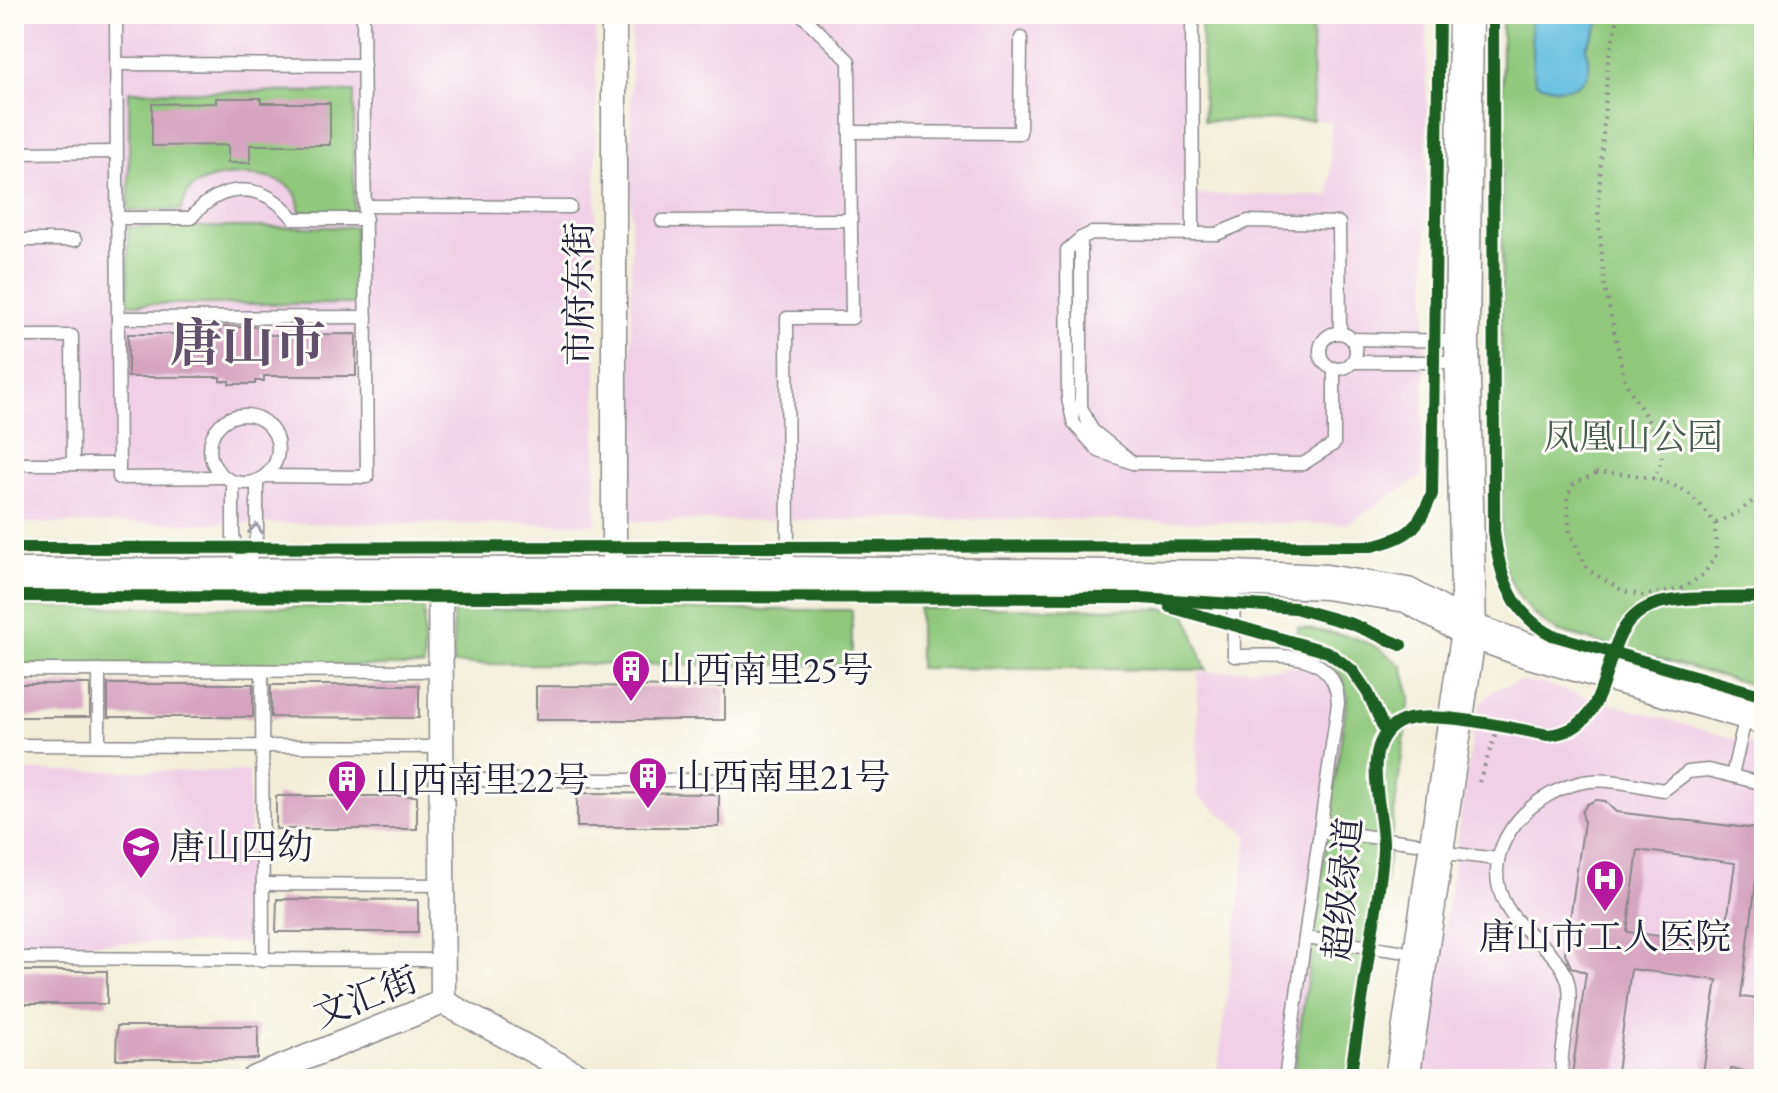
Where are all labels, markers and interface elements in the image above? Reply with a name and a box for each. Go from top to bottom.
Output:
street label: 市府东街 [555,222,602,366]
district label: 唐山市 [170,309,326,376]
park label: 凤凰山公园 [1543,413,1723,460]
one-way arrow [247,522,264,535]
place label: 山西南里25号 [659,646,874,693]
building icon: 山西南里25号 [610,648,652,703]
place label: 山西南里21号 [676,753,891,800]
building icon: 山西南里21号 [627,755,669,810]
place label: 山西南里22号 [375,756,590,803]
building icon: 山西南里22号 [326,758,368,813]
street label: 超级绿道 [1313,815,1372,963]
place label: 唐山四幼 [169,823,313,870]
school or university icon: 唐山四幼 [120,825,162,880]
hospital icon: 唐山市工人医院 [1584,858,1626,913]
place label: 唐山市工人医院 [1479,913,1731,960]
street label: 文汇街 [306,955,424,1038]

